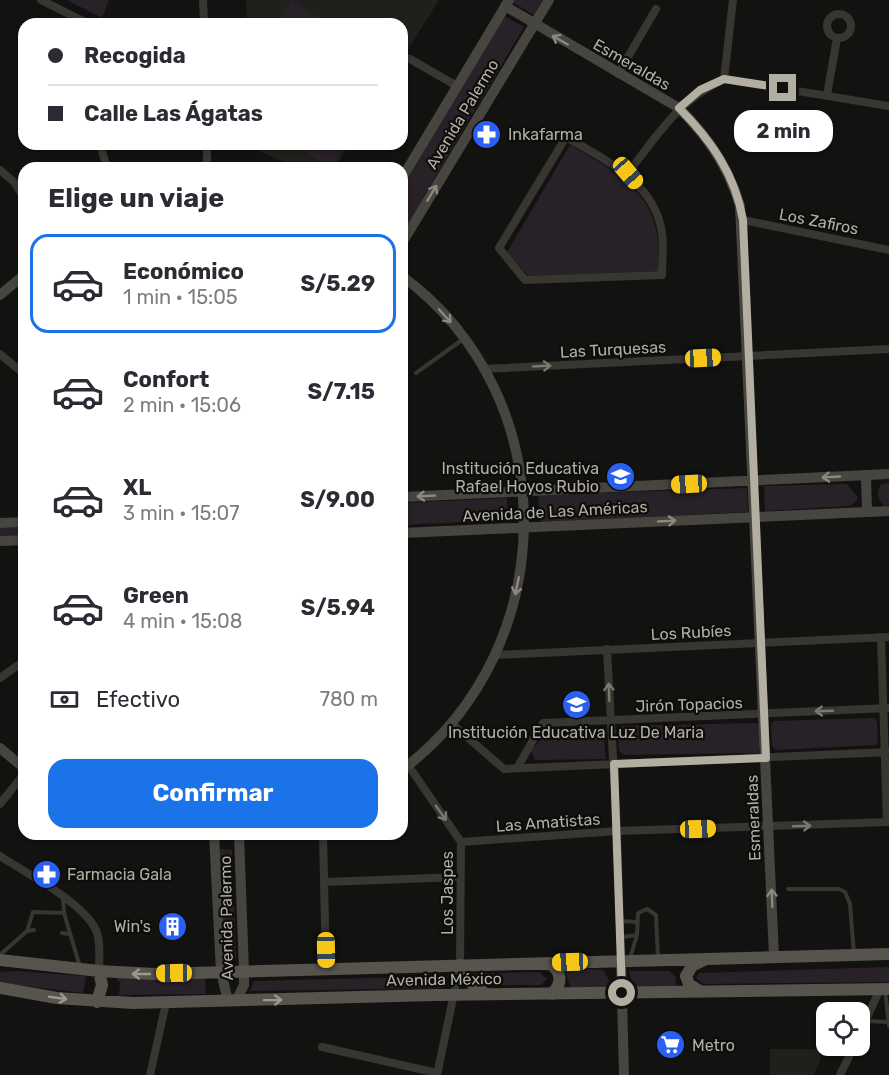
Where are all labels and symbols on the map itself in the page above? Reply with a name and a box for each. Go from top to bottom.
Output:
one-way arrow [552,34,569,46]
street label: Esmeraldas [590,35,674,94]
street label: Avenida Palermo [422,56,503,173]
route end [769,74,796,101]
callout: 2 min [734,109,832,151]
pharmacy icon: Inkafarma [471,118,503,150]
place label: Inkafarma [508,125,583,144]
car [609,154,647,192]
one-way arrow [427,185,439,202]
street label: Los Zafiros [778,204,860,238]
one-way arrow [438,308,452,323]
street label: Las Turquesas [559,337,667,362]
car [685,348,721,368]
one-way arrow [531,360,551,371]
place label: Institución Educativa Rafael Hoyos Rubio [441,459,599,496]
school or university icon: Institución Educativa Rafael Hoyos Rubio [604,461,636,493]
one-way arrow [821,472,841,483]
car [671,474,707,494]
one-way arrow [417,490,436,501]
street label: Avenida de Las Américas [462,497,648,526]
one-way arrow [657,516,677,527]
one-way arrow [511,575,522,595]
street label: Los Rubíes [650,621,732,644]
one-way arrow [603,683,614,703]
school or university icon: Institución Educativa Luz De Maria [560,688,592,720]
street label: Jirón Topacios [635,693,743,716]
one-way arrow [815,706,835,717]
place label: Institución Educativa Luz De Maria [448,723,704,742]
street label: Esmeraldas [743,775,764,861]
one-way arrow [435,805,447,821]
street label: Las Amatistas [495,809,601,836]
car [680,819,716,839]
one-way arrow [791,820,811,831]
street label: Los Jaspes [438,851,457,935]
street label: Avenida Palermo [216,855,237,981]
pharmacy icon: Farmacia Gala [30,858,62,890]
place label: Farmacia Gala [67,865,172,884]
one-way arrow [766,889,777,909]
building icon: Win's [156,910,188,942]
place label: Win's [114,917,151,936]
car [317,932,335,968]
car [552,952,588,972]
car [156,964,192,982]
one-way arrow [132,968,152,979]
street label: Avenida México [386,969,502,990]
route start [608,979,635,1006]
one-way arrow [47,992,67,1003]
one-way arrow [263,994,283,1005]
supermarket icon: Metro [655,1029,687,1061]
place label: Metro [692,1036,735,1055]

